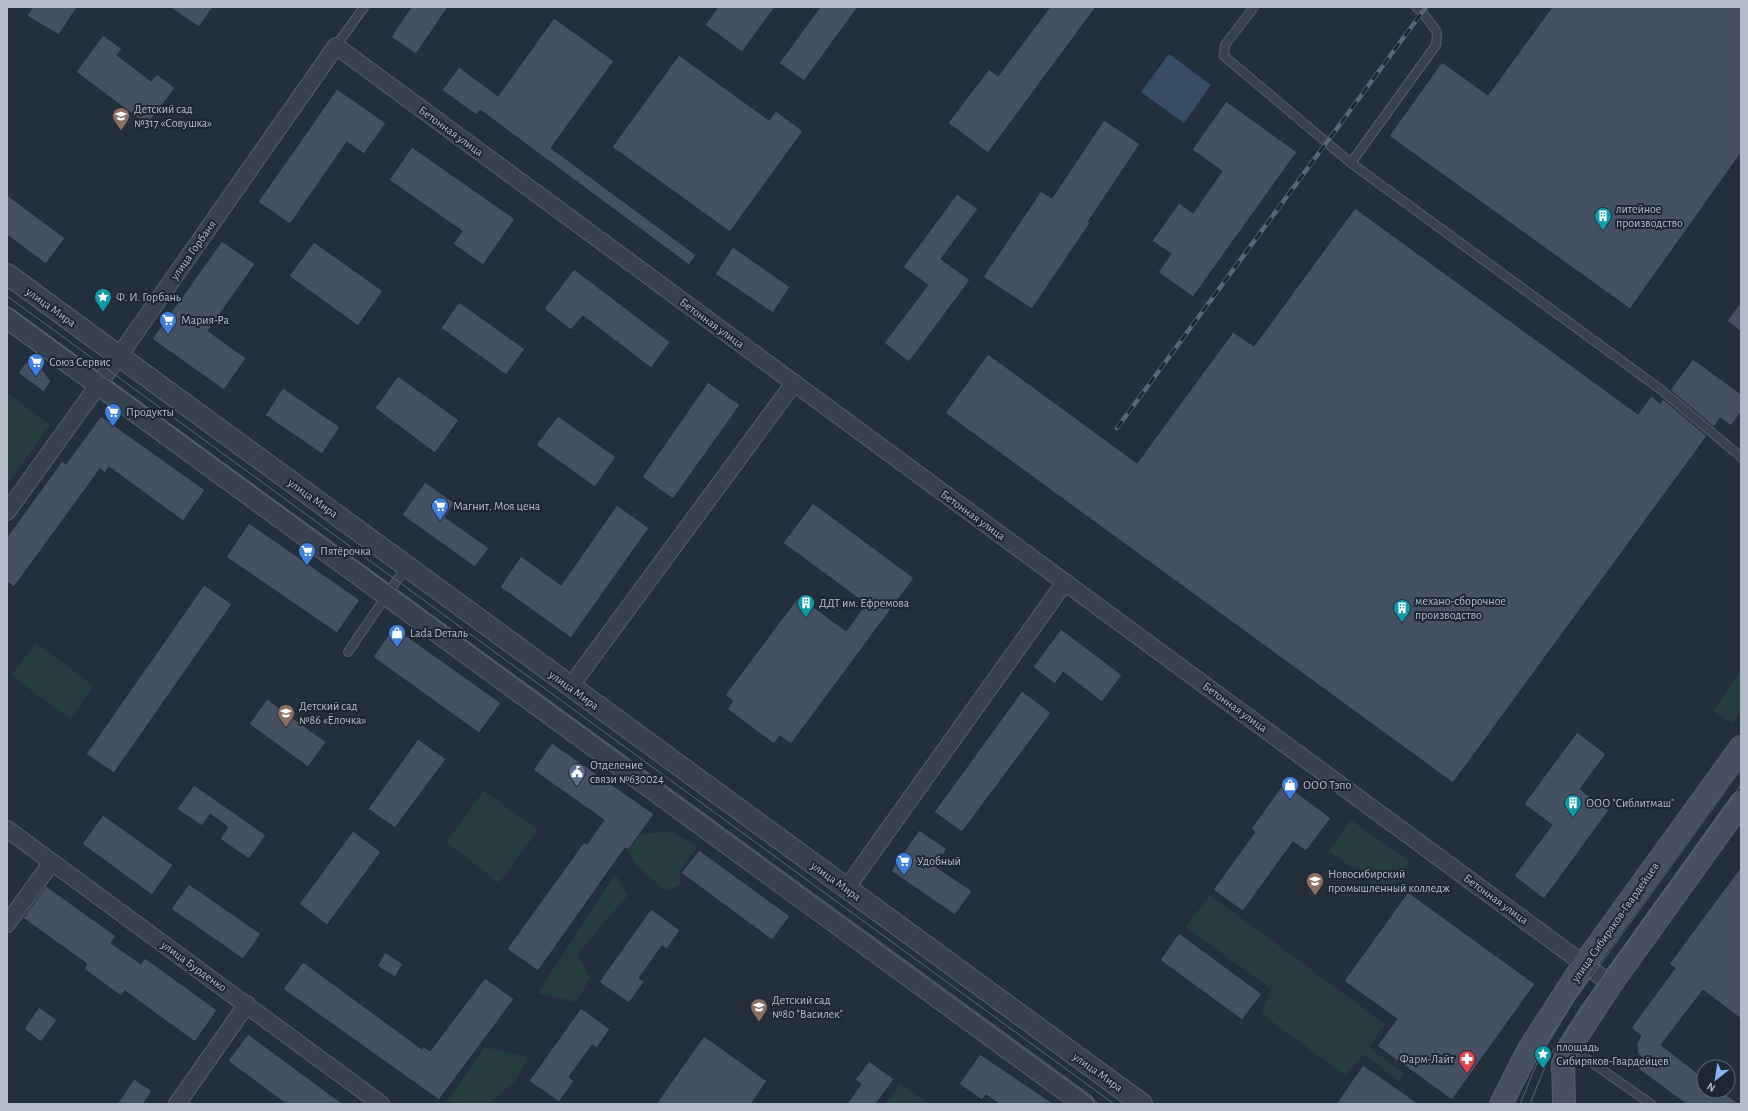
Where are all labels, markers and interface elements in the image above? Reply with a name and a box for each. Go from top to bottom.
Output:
place label: Детский сад №317 «Совушка» [134,103,212,130]
street label: Бетонная улица [416,104,486,159]
school or university icon: Детский сад №317 «Совушка» [111,106,131,131]
place label: литейное производство [1616,203,1683,229]
building icon: литейное производство [1593,206,1613,231]
street label: улица Горбаня [168,218,219,283]
street label: улица Мира [23,284,78,330]
place icon: Ф. И. Горбань [93,287,113,312]
place label: Ф. И. Горбань [116,291,181,303]
street label: Бетонная улица [677,296,747,351]
supermarket icon: Мария-Ра [158,310,178,335]
place label: Мария-Ра [181,314,229,326]
supermarket icon: Союз Сервис [26,352,46,377]
place label: Союз Сервис [49,356,111,368]
supermarket icon: Продукты [103,402,123,427]
place label: Продукты [126,406,174,419]
street label: улица Мира [285,475,340,521]
street label: Бетонная улица [938,488,1008,543]
supermarket icon: Магнит. Моя цена [430,496,450,521]
place label: Магнит. Моя цена [453,500,541,512]
supermarket icon: Пятёрочка [297,541,317,566]
place label: Пятёрочка [320,545,372,557]
building icon: ДДТ им. Ефремова [796,593,816,618]
place label: механо-сборочное производство [1415,595,1506,621]
place label: ДДТ им. Ефремова [819,597,910,609]
building icon: механо-сборочное производство [1392,598,1412,623]
shop icon: Lada Dеталь [387,623,407,648]
place label: Lada Dеталь [410,627,468,639]
street label: улица Мира [546,667,601,713]
street label: Бетонная улица [1200,680,1270,735]
place label: Детский сад №86 «Ёлочка» [299,700,366,726]
school or university icon: Детский сад №86 «Ёлочка» [276,703,296,728]
place label: Отделение связи №630024 [590,759,664,785]
public building icon: Отделение связи №630024 [567,762,587,787]
shop icon: ООО Тэпо [1280,775,1300,800]
place label: ООО Тэпо [1303,779,1352,791]
building icon: ООО "Сиблитмаш" [1563,793,1583,818]
place label: ООО "Сиблитмаш" [1586,797,1674,809]
supermarket icon: Удобный [894,851,914,876]
place label: Удобный [917,855,961,867]
street label: улица Мира [808,858,863,904]
street label: улица Сибиряков-Гвардейцев [1568,860,1662,985]
place label: Новосибирский промышленный колледж [1328,868,1450,894]
school or university icon: Новосибирский промышленный колледж [1305,871,1325,896]
street label: Бетонная улица [1461,872,1531,927]
street label: улица Бурденко [158,938,229,995]
place label: Детский сад №80 "Василек" [772,994,843,1020]
school or university icon: Детский сад №80 "Василек" [749,997,769,1022]
place label: площадь Сибиряков-Гвардейцев [1556,1041,1669,1067]
place icon: площадь Сибиряков-Гвардейцев [1533,1044,1553,1069]
street label: улица Мира [1070,1049,1125,1095]
pharmacy icon: Фарм-Лайт [1457,1049,1477,1074]
place label: Фарм-Лайт [1400,1053,1455,1065]
north arrow [1696,1059,1736,1099]
text: N [1705,1081,1717,1094]

